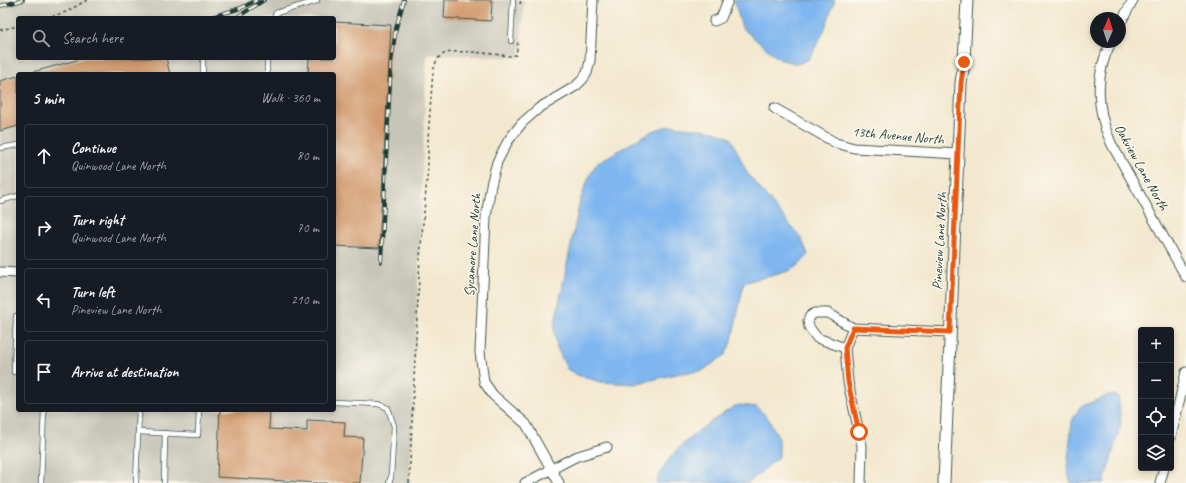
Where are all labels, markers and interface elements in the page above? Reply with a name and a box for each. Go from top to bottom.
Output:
north arrow [1090,12,1126,48]
search box [16,16,336,60]
icon: search [30,27,52,49]
text: Search here [62,29,123,48]
route end [955,53,973,71]
text: 5 min [32,88,64,109]
text: Walk · 360 m [261,90,320,106]
street label: Oakview Lane North [1111,121,1173,215]
street label: 13th Avenue North [851,123,946,148]
text: Continue [71,139,116,158]
icon: ahead [33,145,55,167]
text: 80 m [297,148,319,164]
text: Quinwood Lane North [71,158,166,174]
street label: Pineview Lane North [928,190,951,290]
street label: Sycamore Lane North [460,192,485,297]
text: Turn right [71,211,124,230]
icon: right [33,217,55,239]
text: 70 m [297,220,319,236]
text: Quinwood Lane North [71,230,166,246]
text: Turn left [71,283,114,302]
icon: left [33,289,55,311]
text: 210 m [291,292,319,308]
text: Pineview Lane North [71,302,161,318]
map controls [1138,327,1174,471]
button: + [1138,327,1174,363]
icon: arrive [33,361,55,383]
text: Arrive at destination [71,363,178,382]
button: − [1138,363,1174,399]
button: locate [1138,399,1174,435]
route start [850,423,868,441]
button: layers [1138,435,1174,471]

